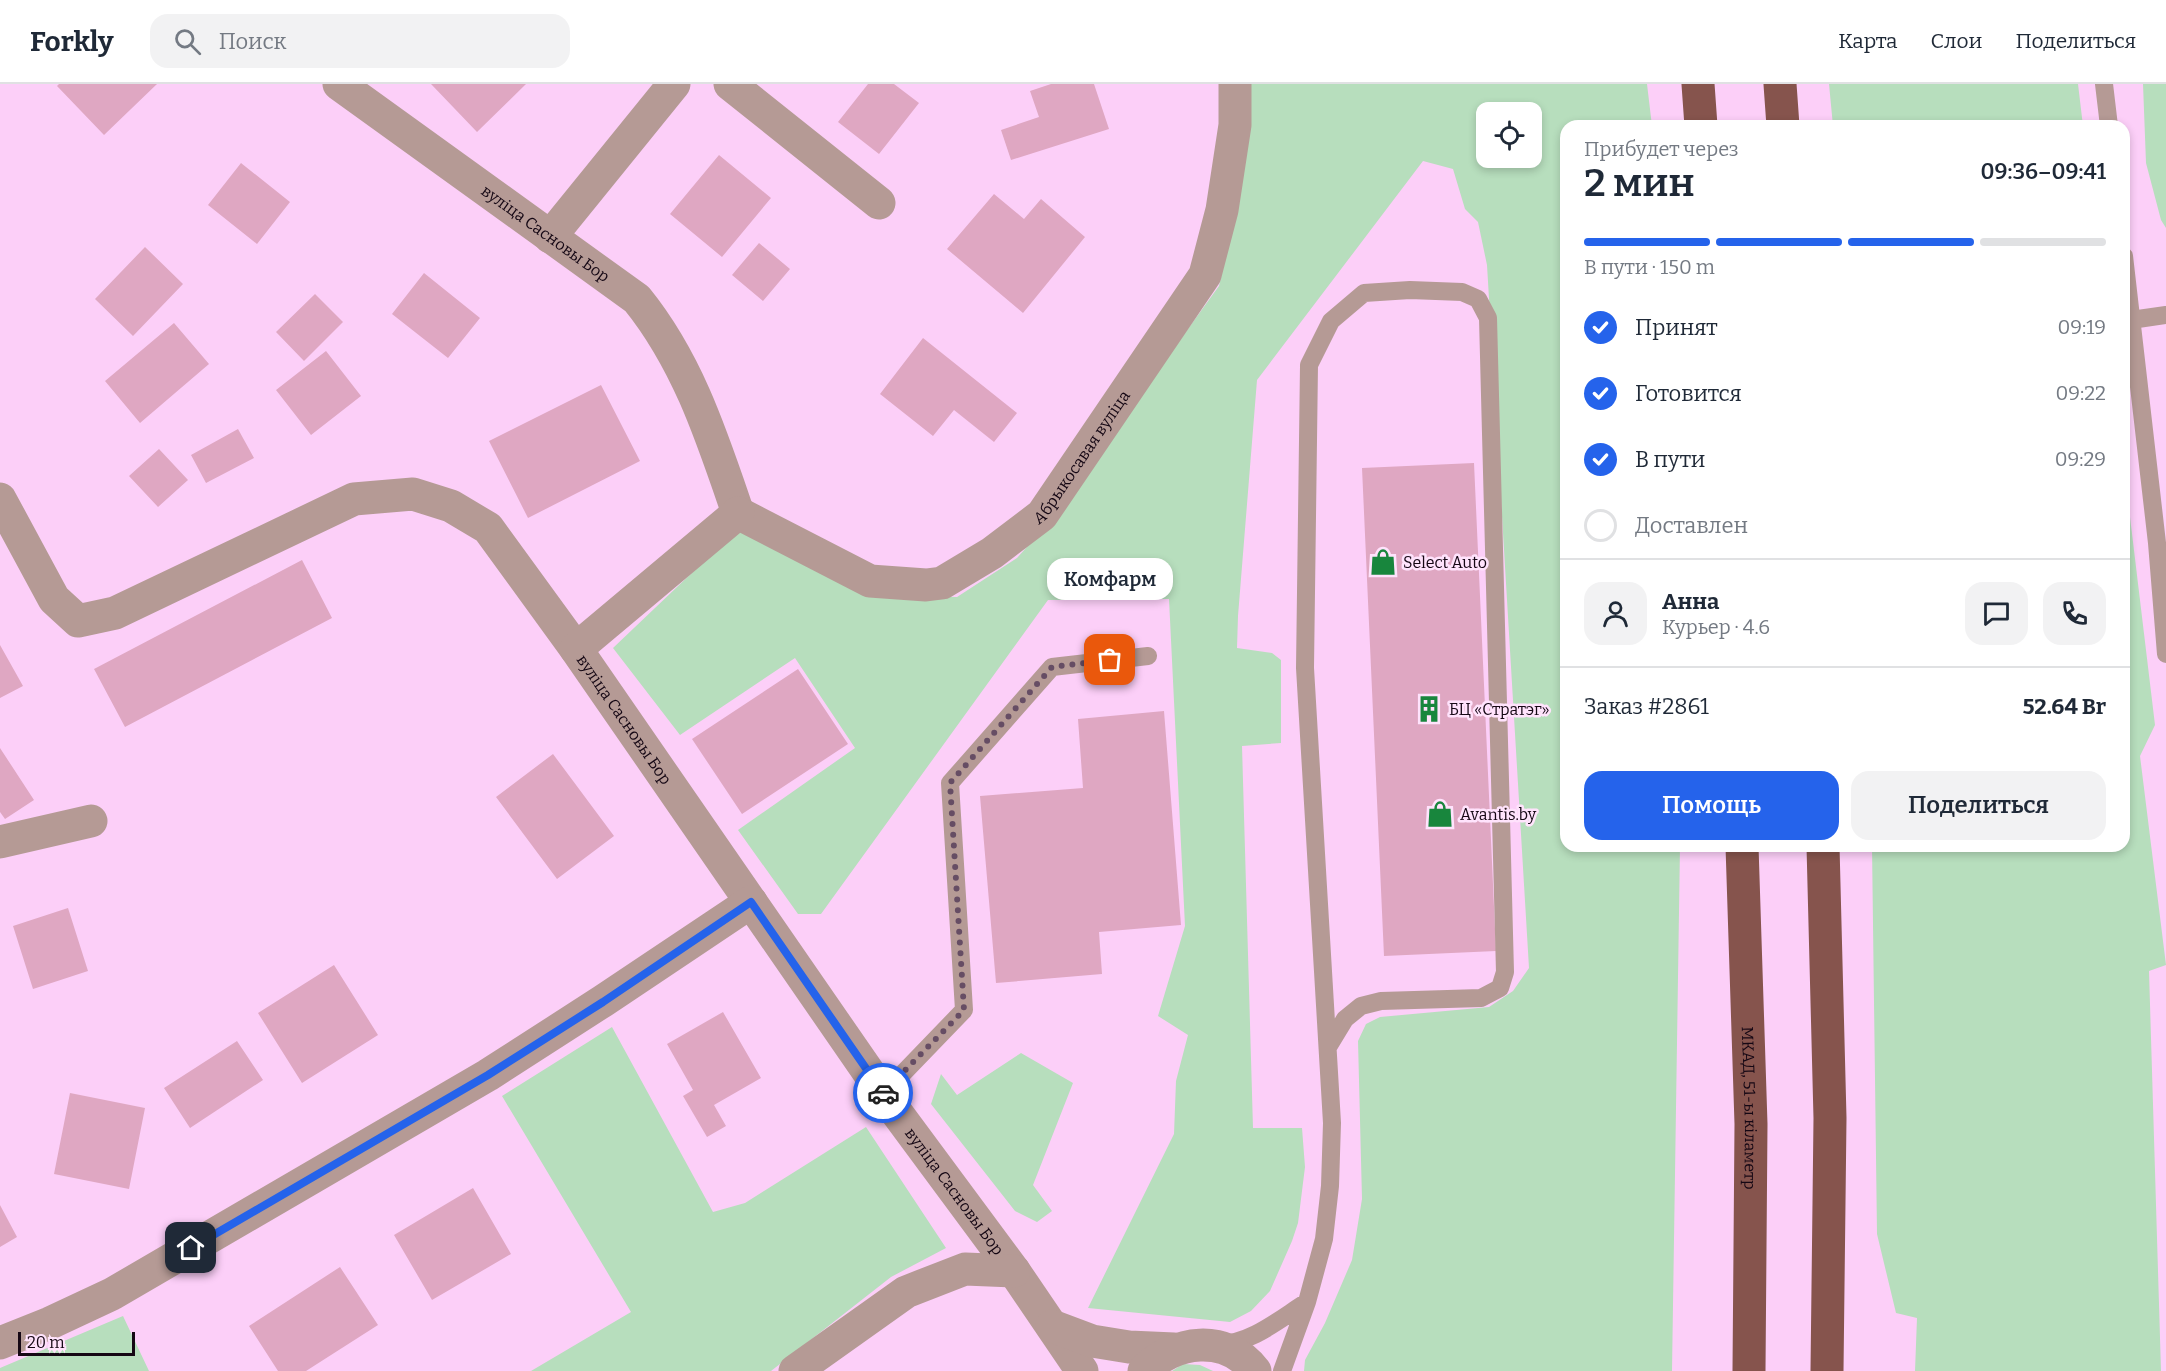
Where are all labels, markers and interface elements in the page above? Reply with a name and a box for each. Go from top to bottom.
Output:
search box [150,14,570,68]
text: Forkly [30,25,114,58]
icon: search [171,25,204,58]
text: Поиск [219,28,287,55]
text: Карта [1838,28,1897,54]
text: Слои [1930,28,1982,54]
text: Поделиться [2015,28,2136,54]
map controls [1476,102,1542,168]
button: locate [1476,102,1542,168]
text: Прибудет через [1584,137,1739,161]
text: 09:36–09:41 [1981,158,2106,185]
text: 2 мин [1584,160,1695,206]
street label: вуліца Сасновы Бор [478,181,614,286]
text: В пути · 150 m [1584,255,1715,279]
icon: check [1584,311,1617,344]
text: Принят [1635,314,1718,341]
text: 09:19 [2057,315,2106,339]
icon: check [1584,377,1617,410]
text: Готовится [1635,380,1742,407]
text: 09:22 [2055,381,2106,405]
street label: Абрыкосавая вуліца [1029,386,1134,528]
icon: check [1584,443,1617,476]
text: В пути [1635,446,1705,473]
text: 09:29 [2055,447,2106,471]
text: Доставлен [1635,512,1748,539]
shop icon: Select Auto [1368,547,1398,577]
place label: Select Auto [1403,553,1487,572]
callout: Комфарм [1047,558,1173,600]
text: Комфарм [1064,567,1156,591]
button: person [1584,582,1647,645]
button: chat [1965,582,2028,645]
button: phone [2043,582,2106,645]
text: Анна [1662,588,1719,615]
text: Курьер · 4.6 [1662,615,1770,639]
pin [1084,634,1135,685]
icon: bag [1093,643,1126,676]
street label: вуліца Сасновы Бор [573,651,676,788]
text: Заказ #2861 [1584,693,1709,720]
text: 52.64 Br [2023,693,2106,720]
building icon: БЦ «Стратэг» [1414,694,1444,724]
place label: БЦ «Стратэг» [1449,700,1550,719]
button: Помощь [1584,771,1839,840]
button: Поделиться [1851,771,2106,840]
shop icon: Avantis.by [1425,799,1455,829]
place label: Avantis.by [1460,805,1537,824]
street label: МКАД, 51-ы кіламетр [1738,1026,1761,1190]
courier [853,1063,913,1123]
icon: car [867,1077,900,1110]
street label: вуліца Сасновы Бор [902,1124,1008,1258]
pin [165,1222,216,1273]
icon: home [174,1231,207,1264]
scale bar [18,1329,135,1356]
text: 20 m [27,1333,64,1352]

